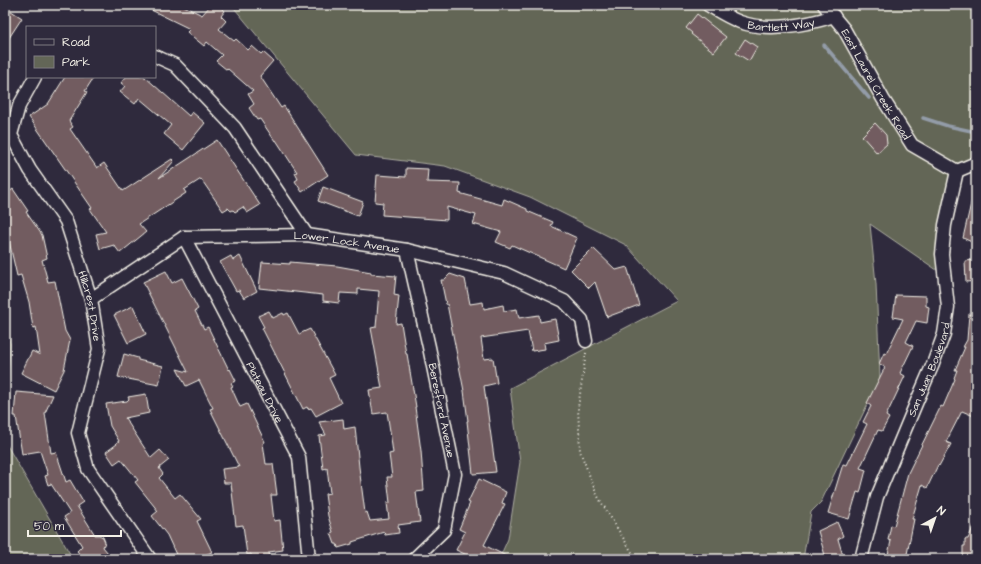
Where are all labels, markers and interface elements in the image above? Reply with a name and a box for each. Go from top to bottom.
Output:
street label: Bartlett Way [746,15,816,35]
legend [26,26,156,78]
street label: East Laurel Creek Road [837,26,914,143]
text: Road [62,34,90,51]
text: Park [62,54,90,71]
street label: Lower Lock Avenue [294,228,401,257]
street label: Hillcrest Drive [74,269,105,342]
street label: San Juan Boulevard [904,321,954,419]
street label: Plateau Drive [242,359,287,425]
street label: Beresford Avenue [424,362,458,459]
north arrow [915,498,955,538]
text: N [934,503,949,519]
scale bar [28,512,121,538]
text: 50 m [34,518,65,535]

